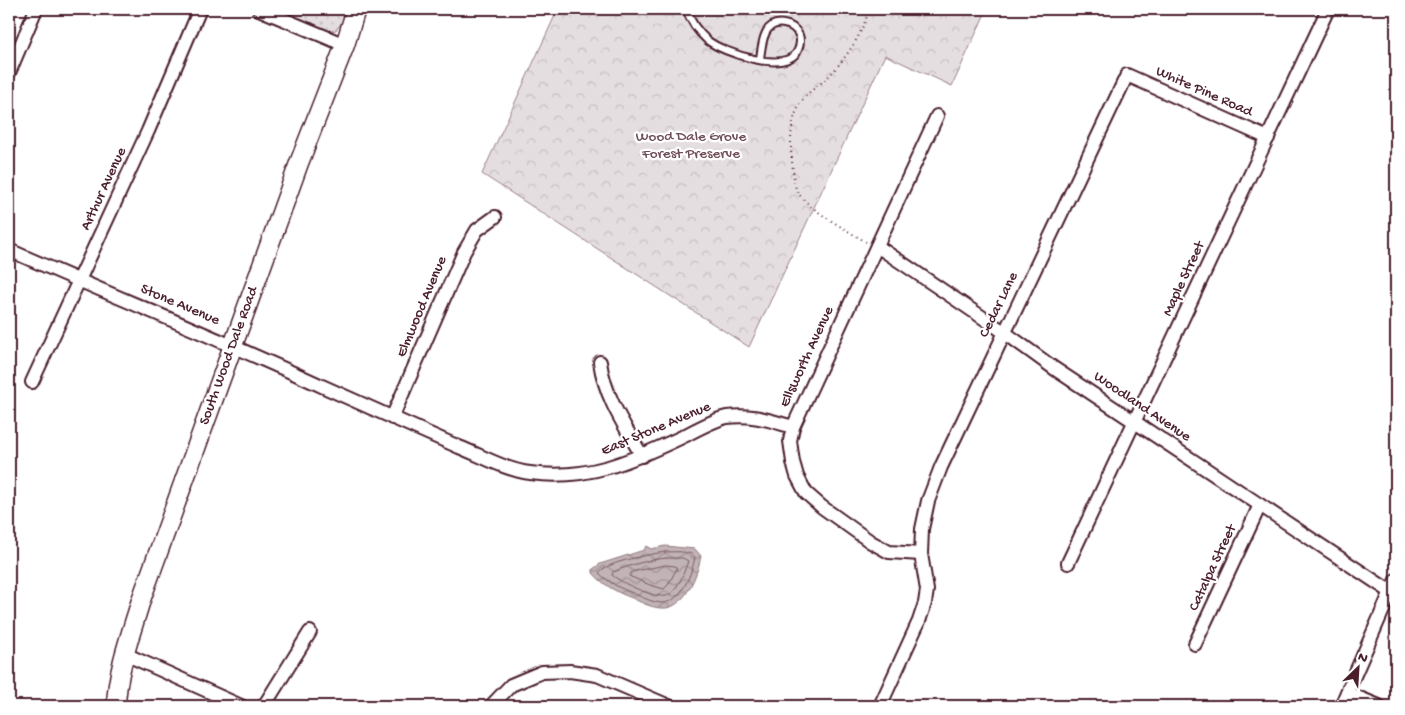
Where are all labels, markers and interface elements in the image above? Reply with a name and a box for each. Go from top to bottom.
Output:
street label: White Pine Road [1153,63,1256,122]
park label: Wood Dale Grove Forest Preserve [636,128,746,163]
street label: Arthur Avenue [77,144,131,233]
street label: Maple Street [1159,237,1210,319]
street label: Elmwood Avenue [393,254,451,360]
street label: Cedar Lane [975,269,1023,341]
street label: Stone Avenue [138,280,223,330]
street label: South Wood Dale Road [196,283,263,428]
street label: Ellsworth Avenue [776,304,838,410]
street label: Woodland Avenue [1090,368,1194,446]
street label: East Stone Avenue [599,398,714,460]
street label: Catalpa Street [1185,520,1242,614]
north arrow [1332,642,1382,692]
text: N [1355,649,1370,668]

